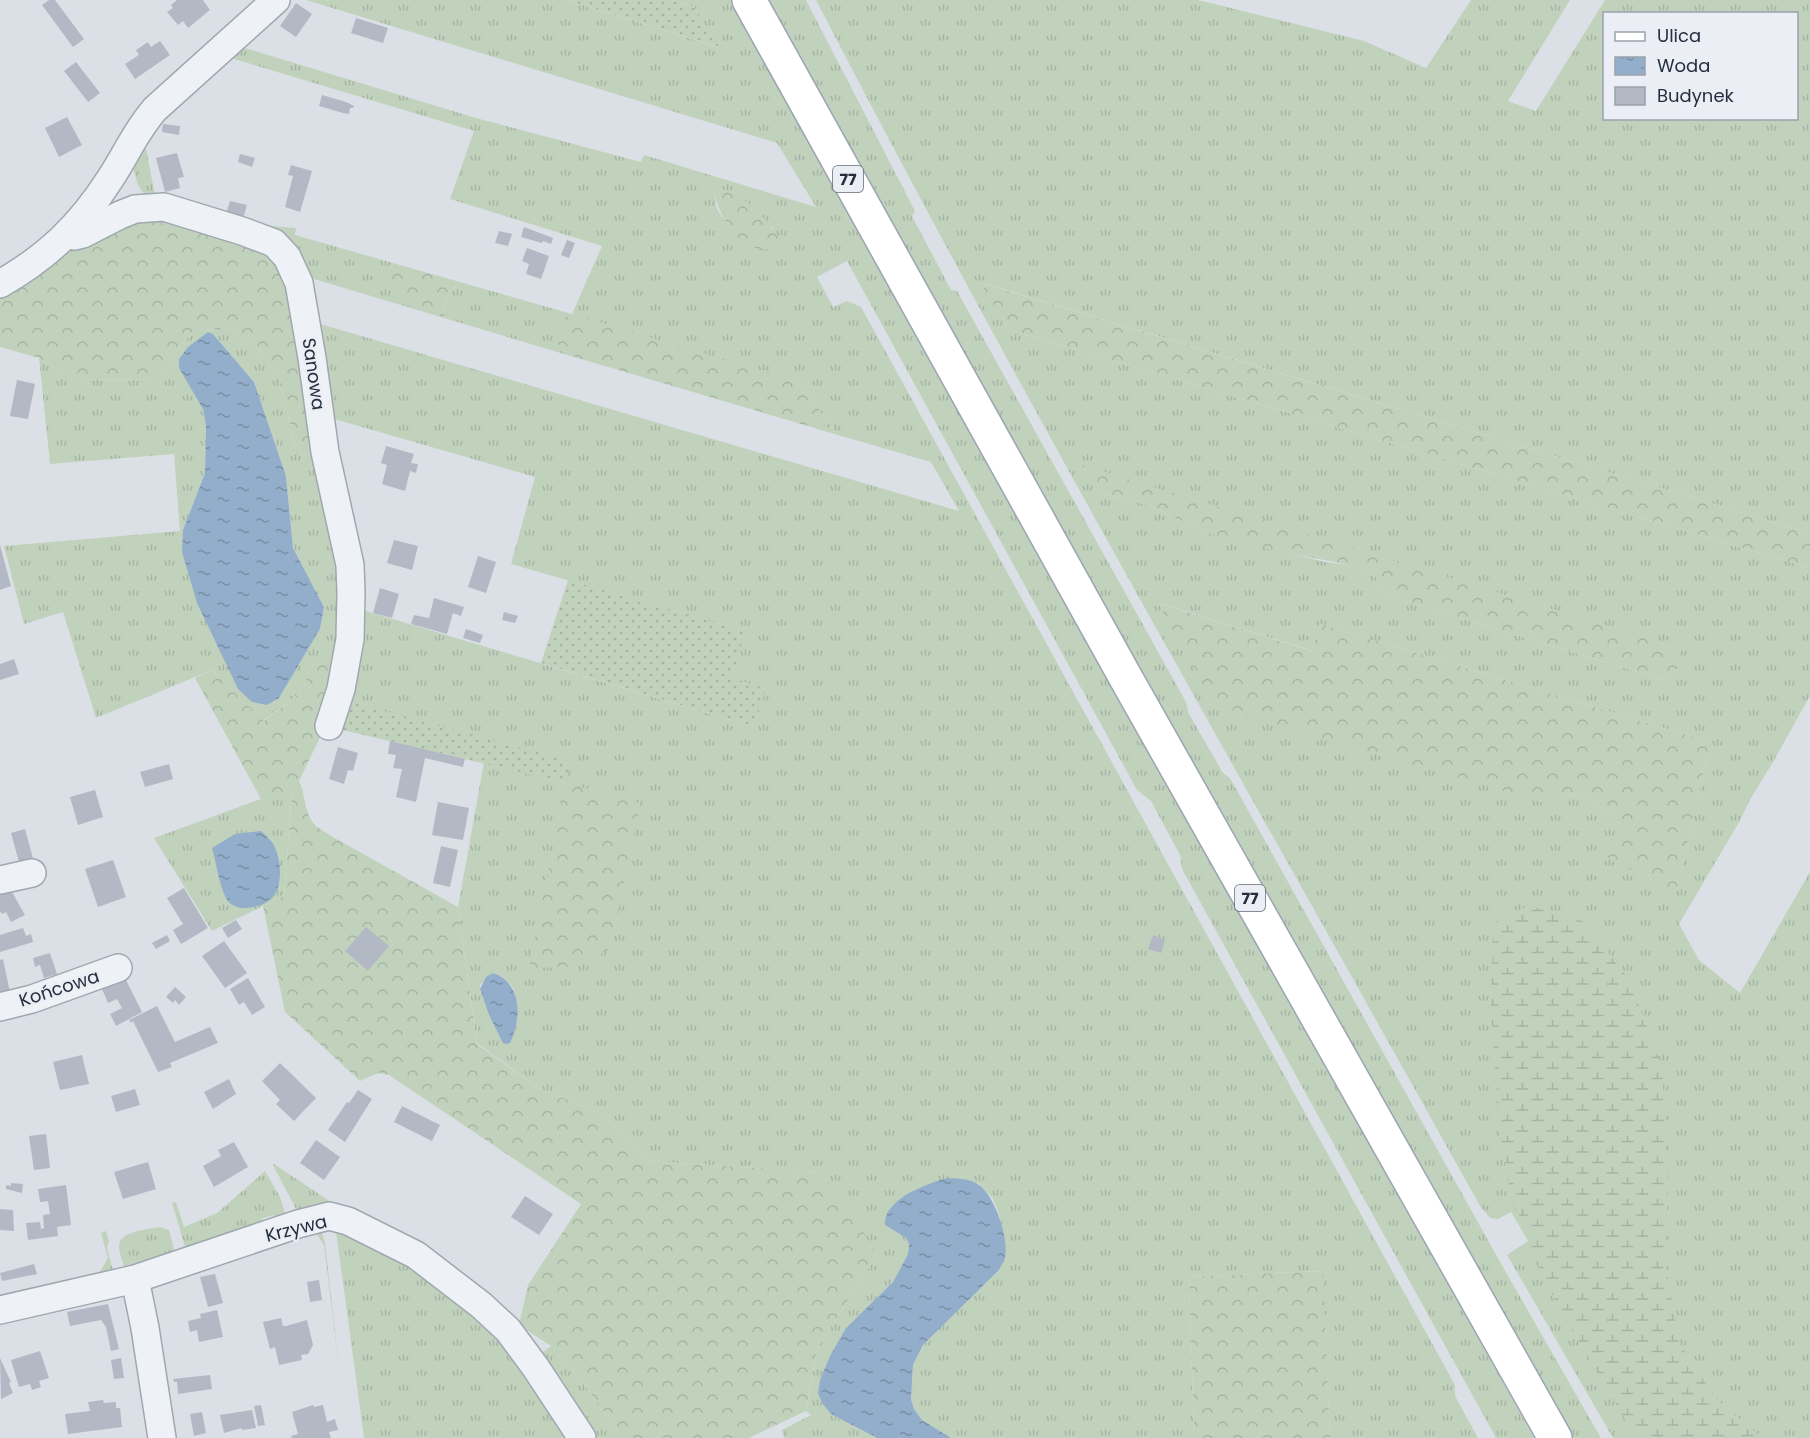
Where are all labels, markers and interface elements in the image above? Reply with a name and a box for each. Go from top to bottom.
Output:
legend [1603,12,1798,120]
text: Ulica [1657,23,1701,48]
text: Woda [1657,53,1710,78]
text: Budynek [1657,83,1735,108]
road number: 77 [833,166,863,192]
street label: Sanowa [297,336,331,412]
road number: 77 [1235,885,1265,911]
street label: Końcowa [16,963,102,1013]
street label: Krzywa [263,1208,329,1248]

